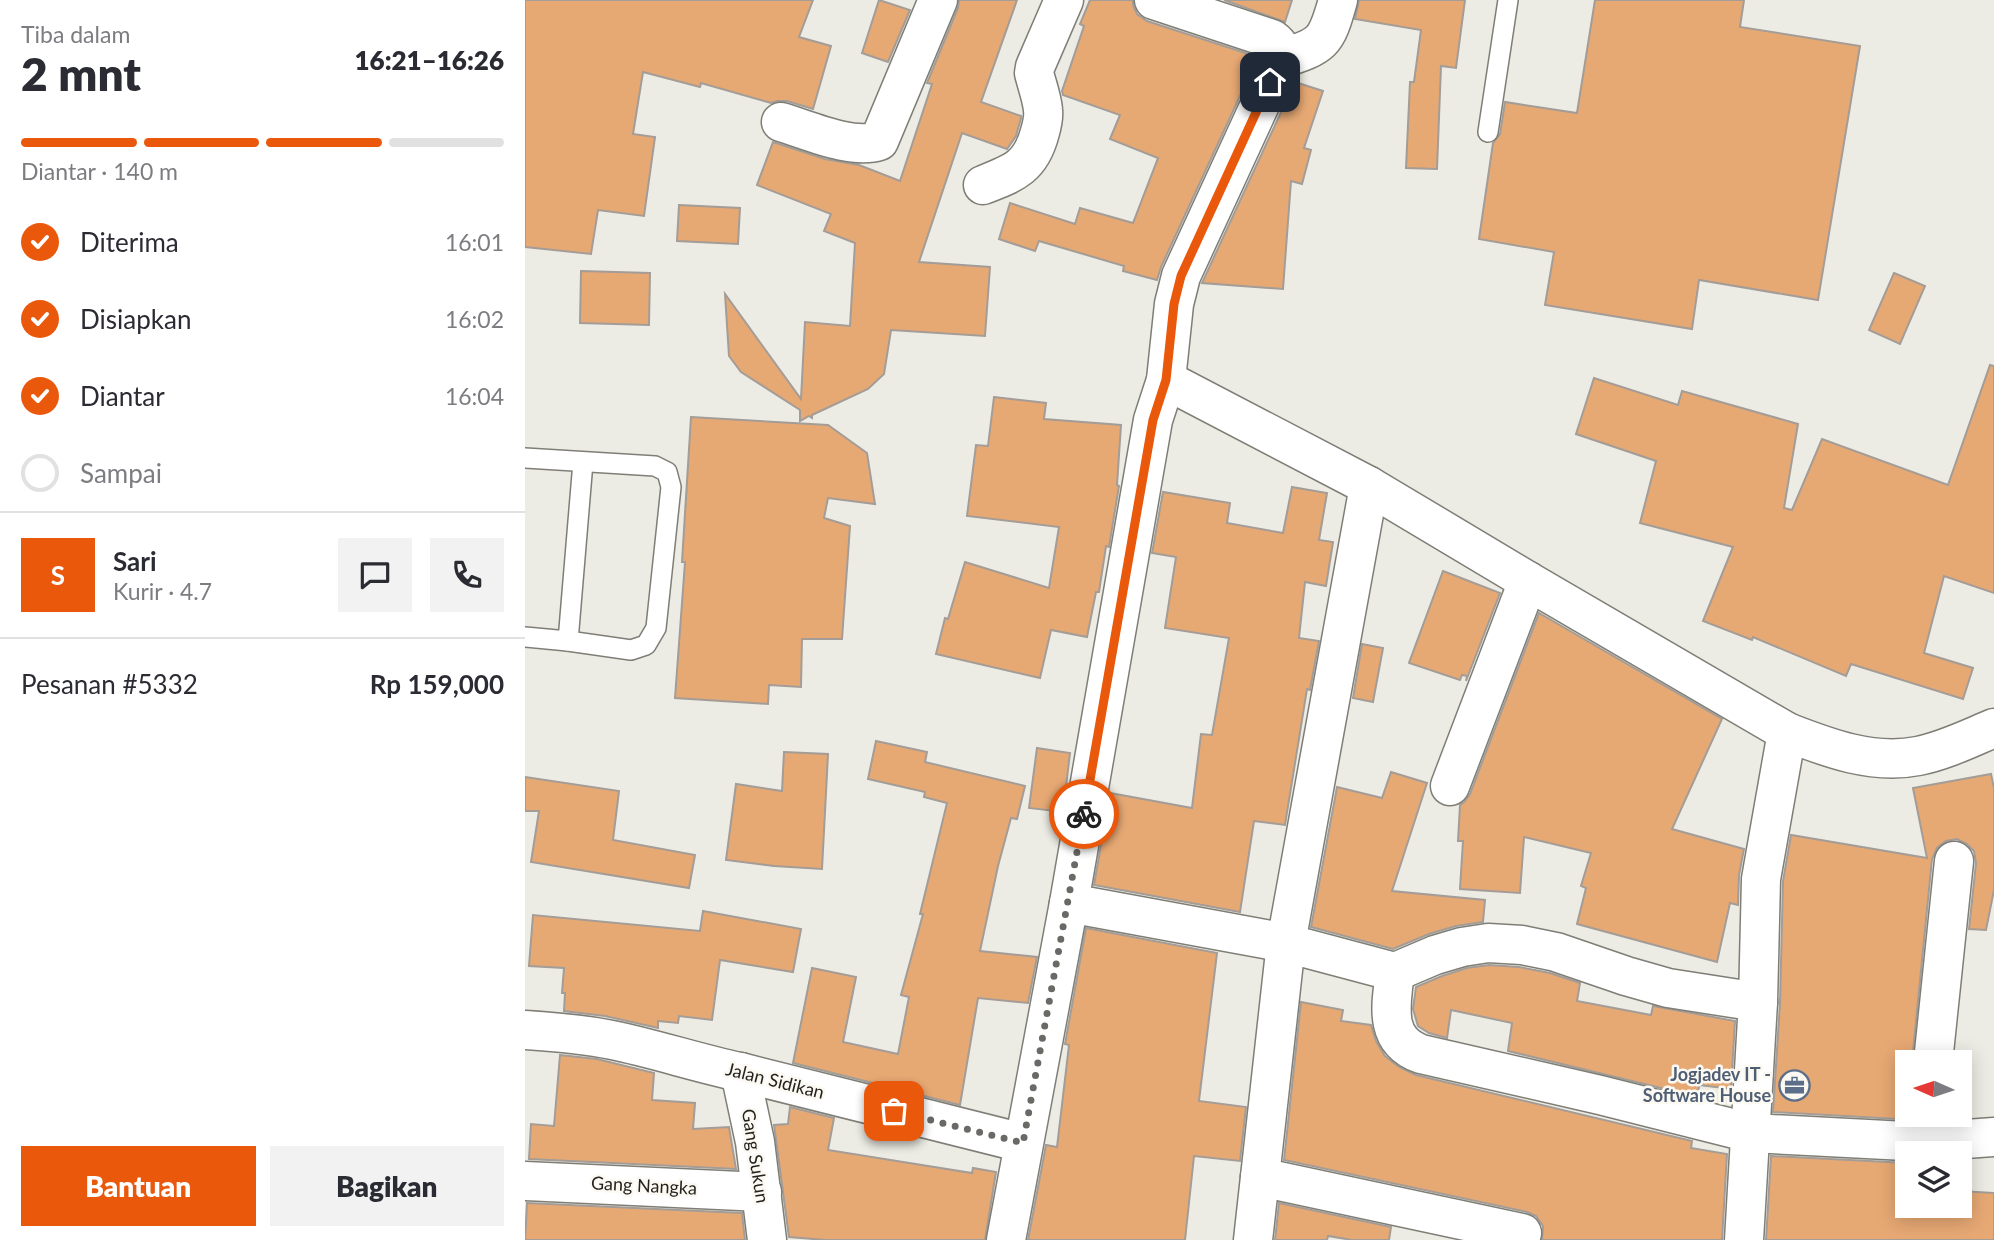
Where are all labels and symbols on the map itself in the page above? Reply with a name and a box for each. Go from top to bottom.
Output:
pin [1240,52,1300,112]
courier [1049,779,1119,849]
north arrow [1895,1050,1972,1127]
street label: Jalan Sidikan [724,1057,827,1103]
place label: Jogjadev IT - Software House [1643,1063,1771,1106]
office icon: Jogjadev IT - Software House [1777,1068,1811,1102]
pin [864,1081,924,1141]
street label: Gang Sukun [738,1107,774,1204]
street label: Gang Nangka [591,1171,698,1199]

